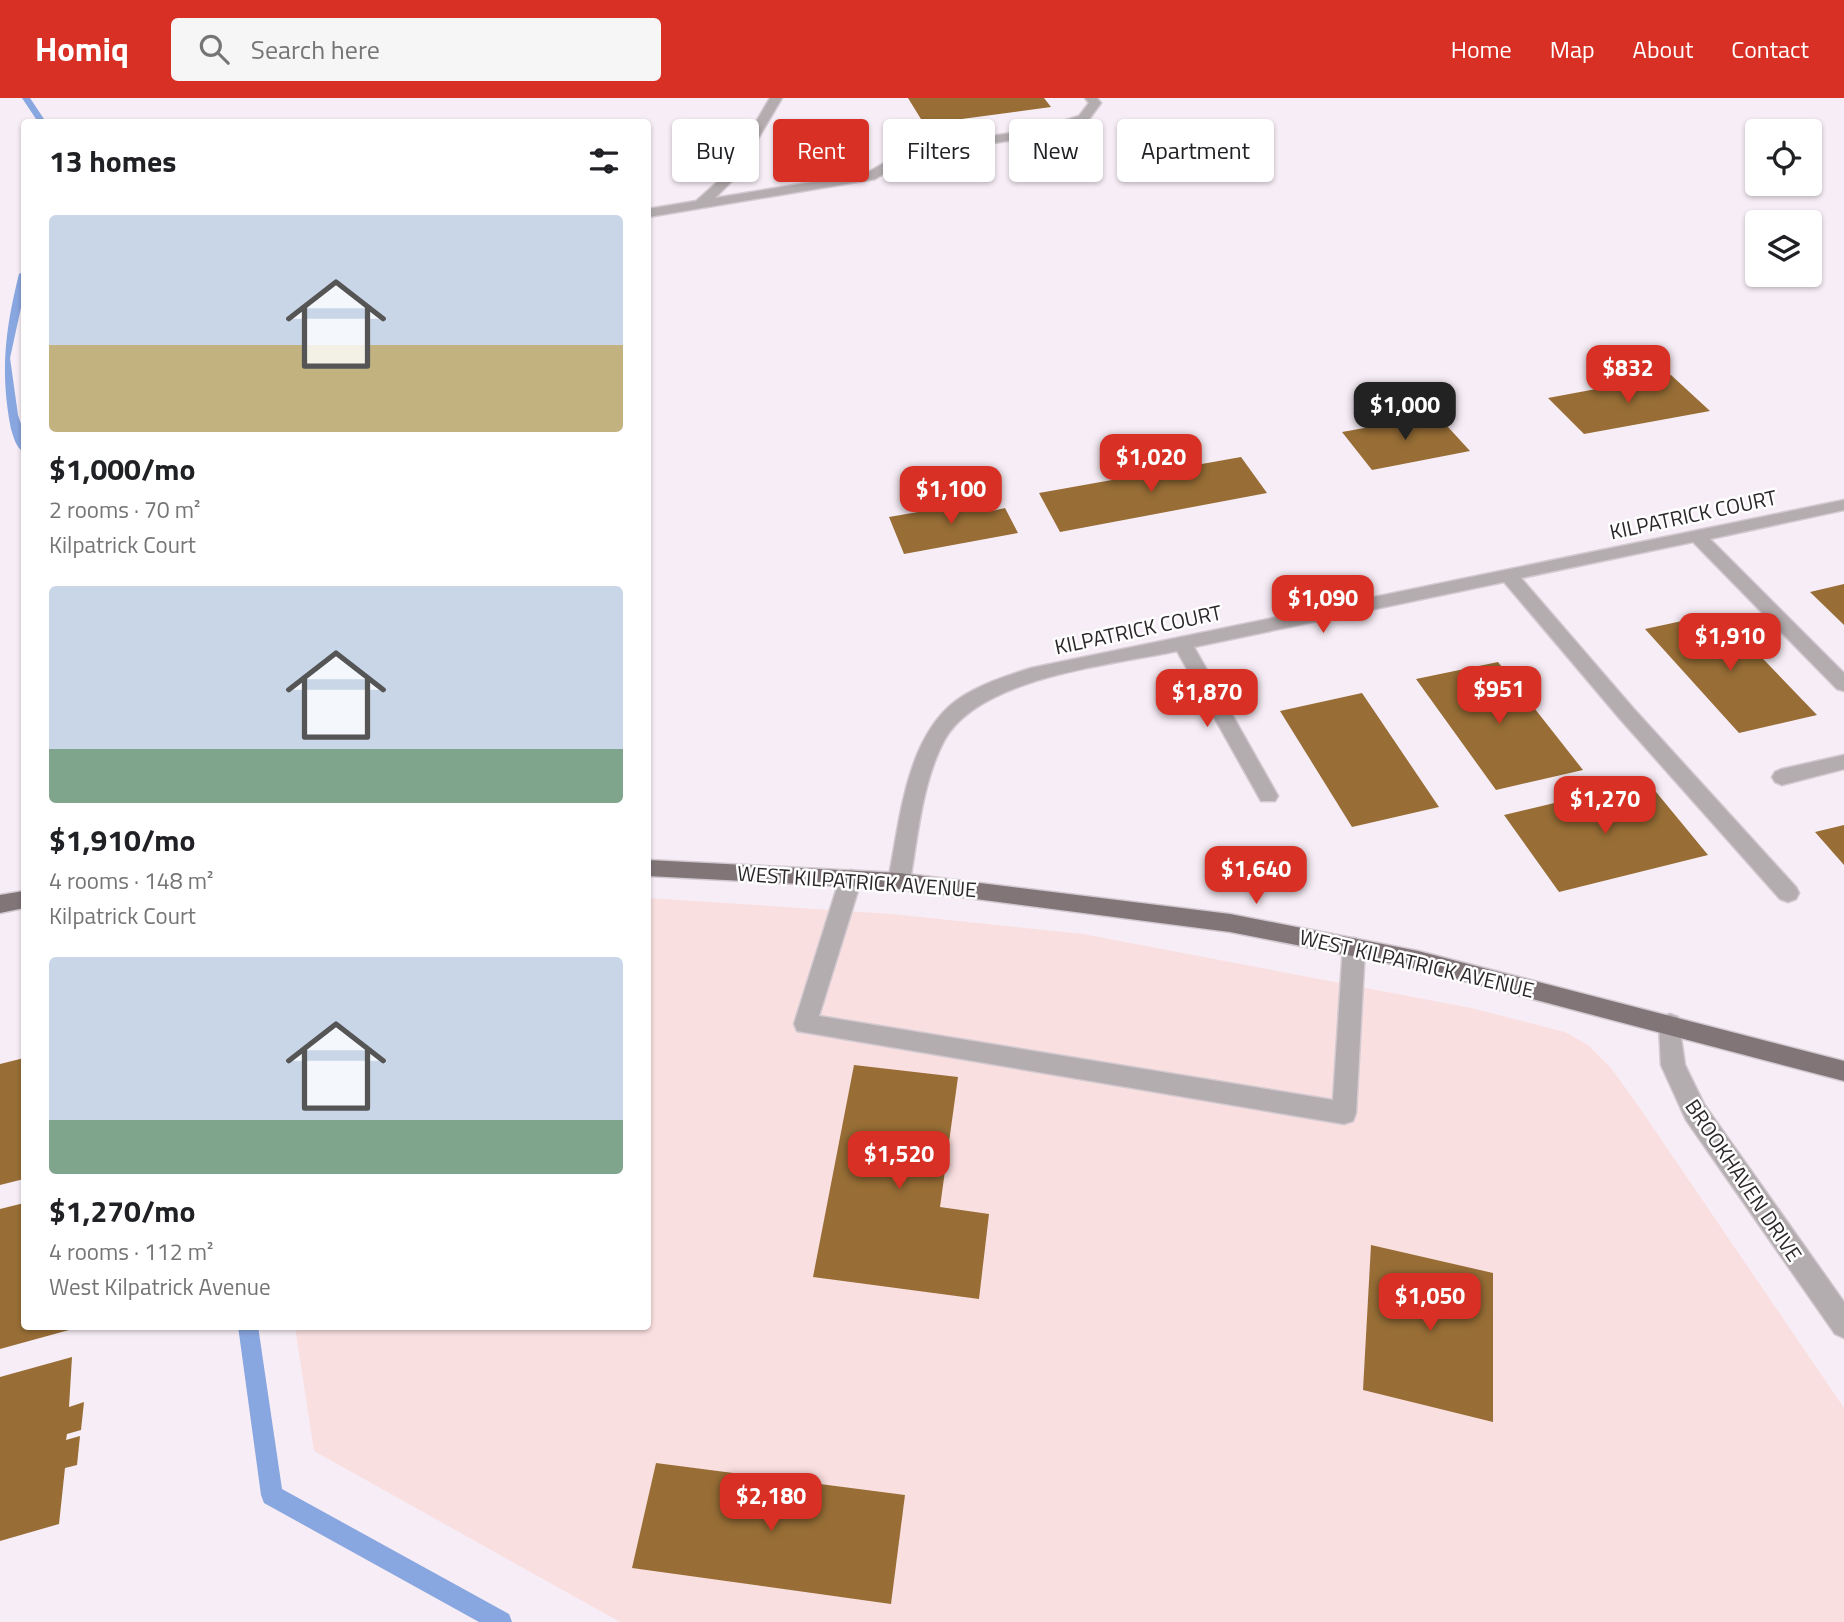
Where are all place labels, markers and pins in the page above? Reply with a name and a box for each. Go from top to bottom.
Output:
pin: $832 [1587,345,1669,405]
pin: $1,000 [1348,382,1462,442]
pin: $1,020 [1094,434,1208,494]
pin: $1,100 [894,466,1008,526]
pin: $1,090 [1266,575,1380,635]
pin: $1,910 [1673,614,1787,673]
pin: $951 [1458,666,1540,726]
pin: $1,870 [1150,670,1264,729]
pin: $1,270 [1548,776,1662,836]
pin: $1,640 [1199,846,1313,906]
pin: $1,520 [842,1132,956,1191]
pin: $1,050 [1373,1274,1487,1333]
pin: $2,180 [714,1474,828,1533]

